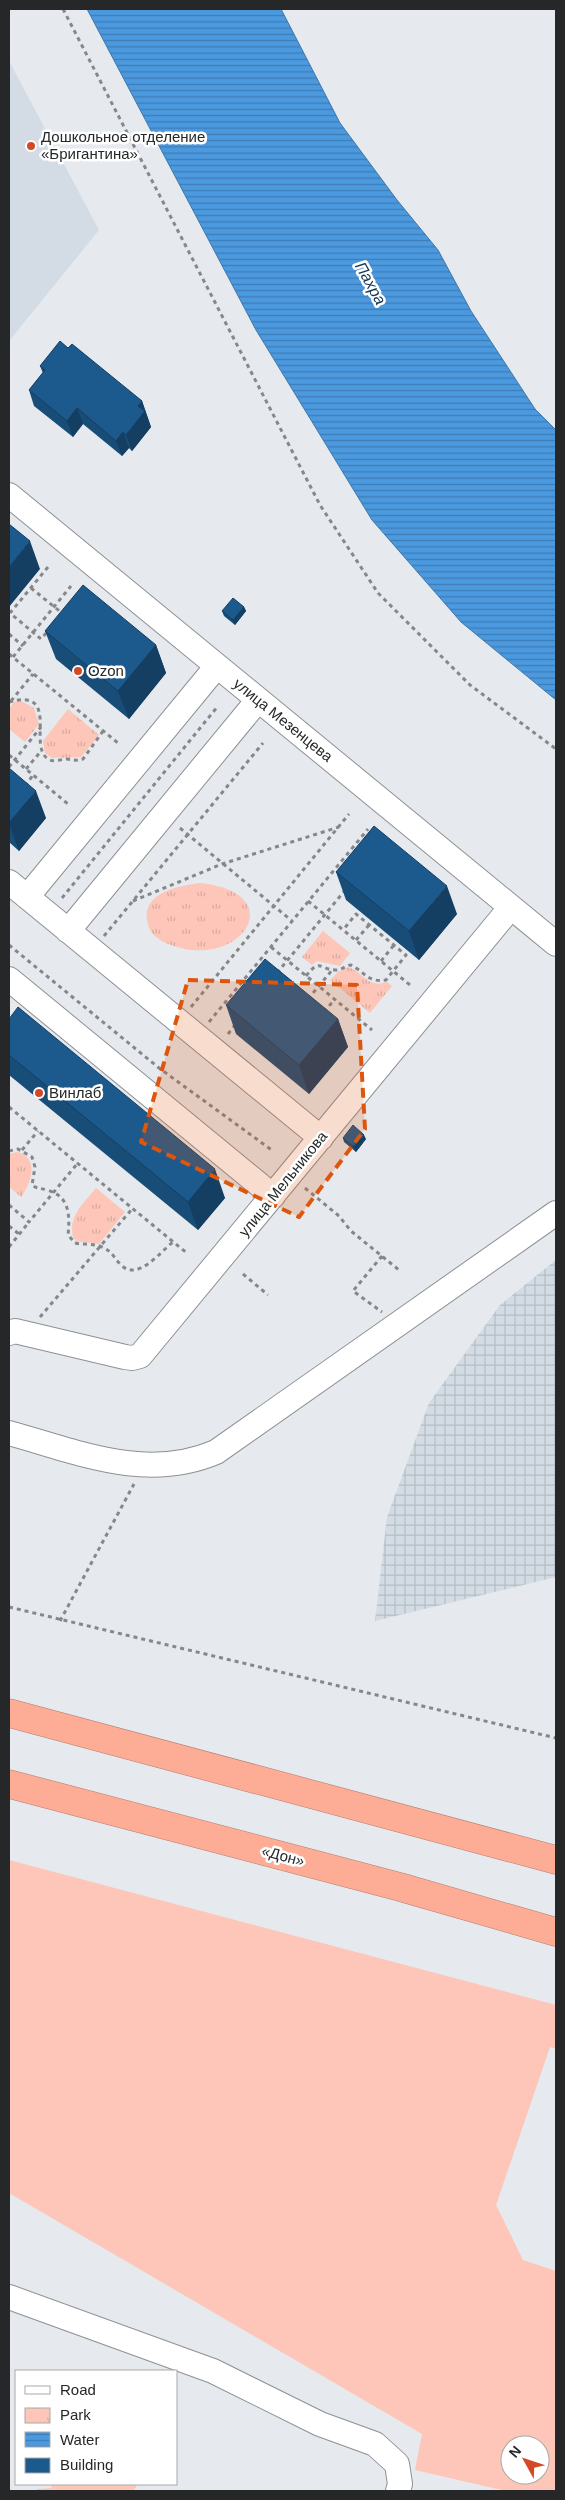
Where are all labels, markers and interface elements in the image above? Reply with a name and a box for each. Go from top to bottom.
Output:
place label: Дошкольное отделение «Бригантина» [41,128,205,162]
marker: Дошкольное отделение «Бригантина» [25,140,37,152]
water label: Пахра [352,259,389,308]
place label: Ozon [88,662,124,679]
marker: Ozon [72,665,84,677]
street label: улица Мезенцева [230,675,337,765]
place label: Винлаб [49,1084,101,1101]
marker: Винлаб [33,1087,45,1099]
street label: улица Мельникова [235,1127,331,1240]
street label: «Дон» [260,1842,306,1869]
legend [15,2370,178,2485]
text: Road [60,2381,96,2398]
text: Park [60,2406,91,2423]
text: Water [60,2431,99,2448]
north arrow [500,2435,550,2485]
text: N [506,2443,524,2461]
text: Building [60,2456,113,2473]

